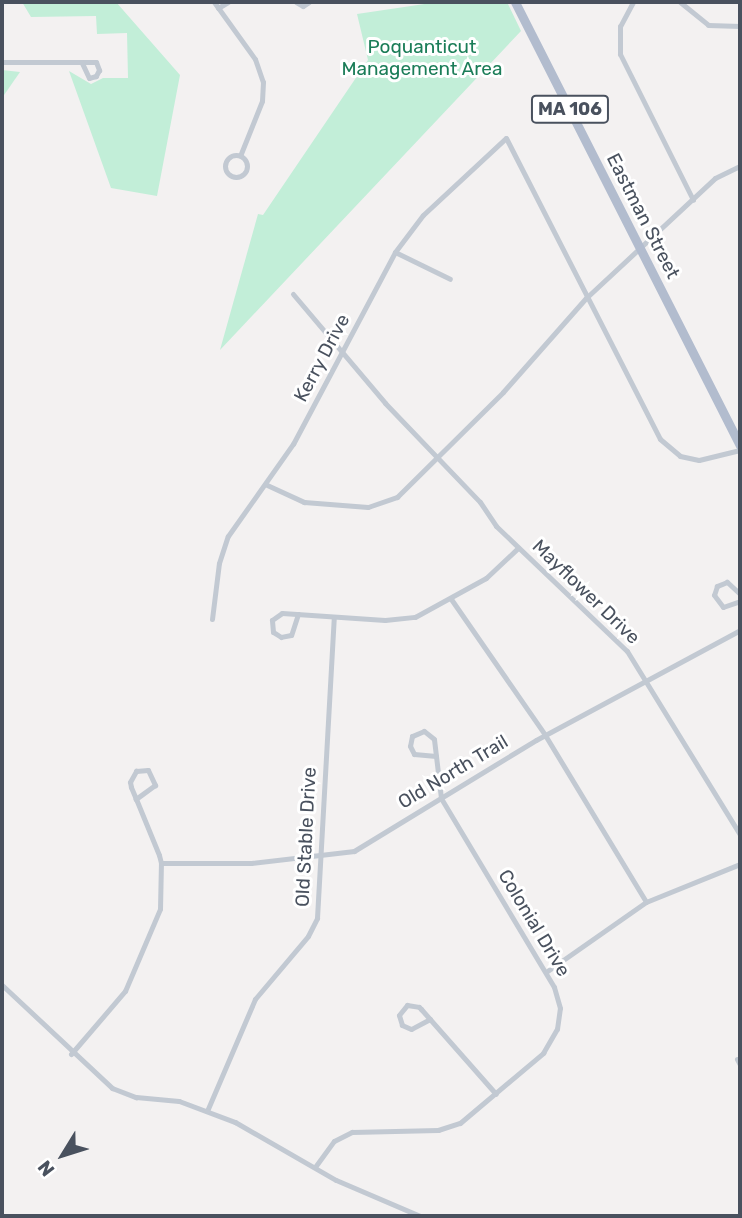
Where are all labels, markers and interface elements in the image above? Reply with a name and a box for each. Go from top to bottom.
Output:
park label: Poquanticut Management Area [341,36,503,80]
road number: MA 106 [530,94,610,124]
street label: Eastman Street [602,150,684,282]
street label: Kerry Drive [289,310,355,406]
street label: Mayflower Drive [527,535,645,649]
street label: Old North Trail [394,730,512,814]
street label: Old Stable Drive [291,766,321,908]
street label: Colonial Drive [493,865,575,981]
north arrow [28,1120,98,1190]
text: N [33,1156,59,1181]

